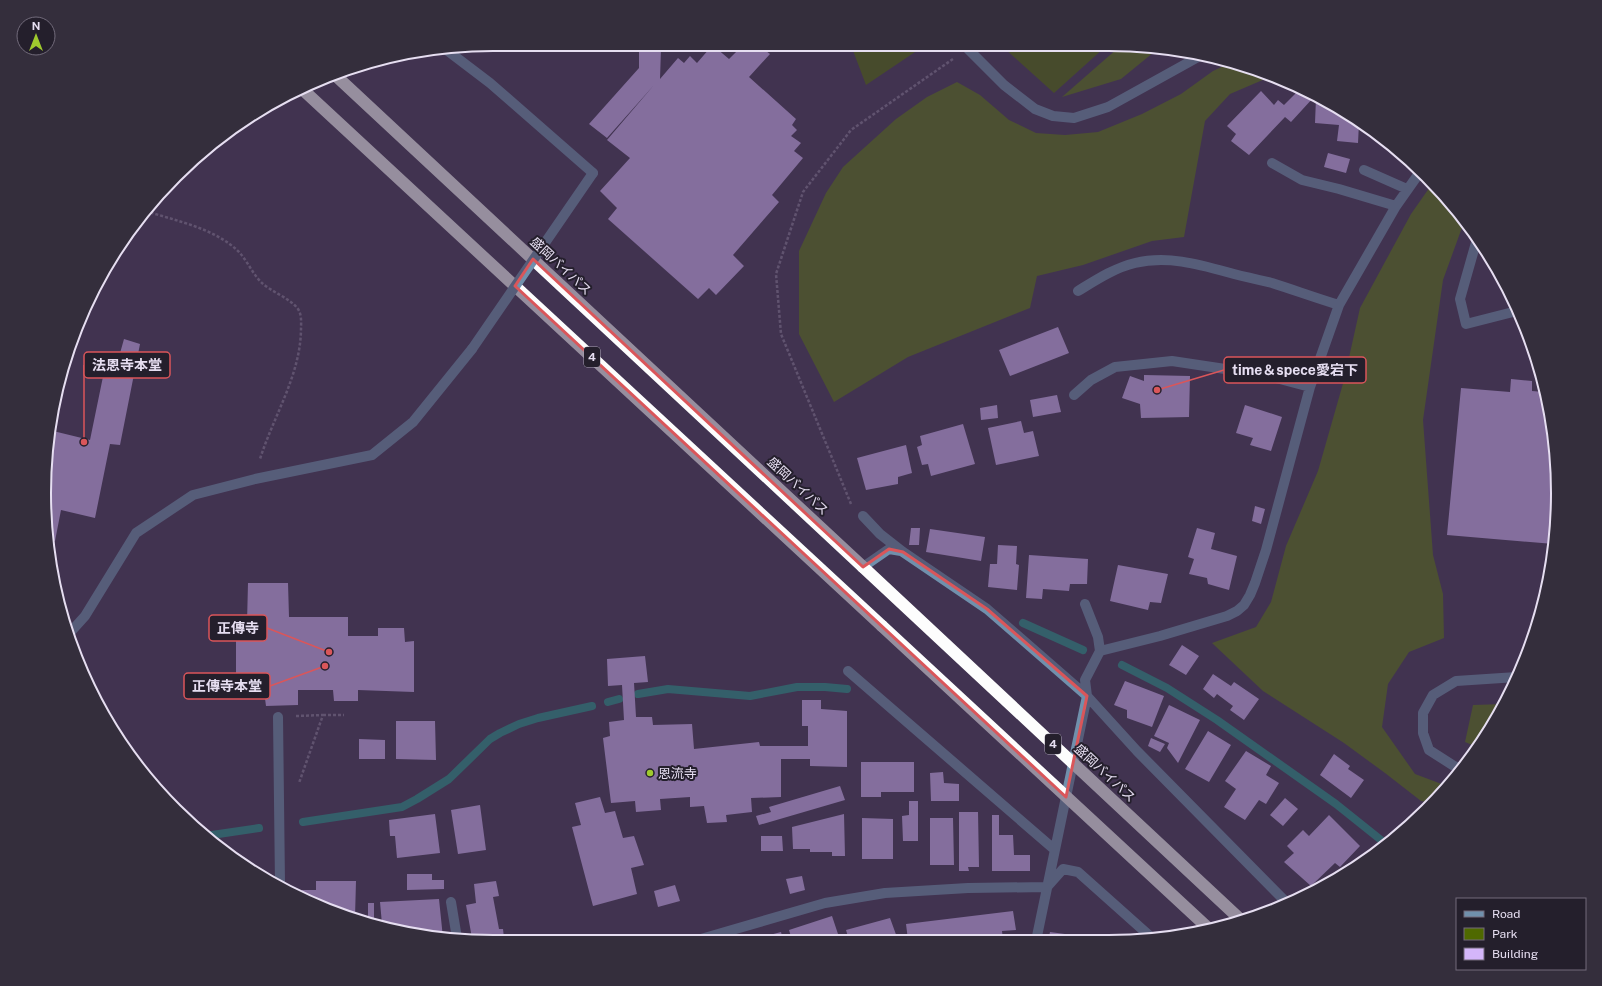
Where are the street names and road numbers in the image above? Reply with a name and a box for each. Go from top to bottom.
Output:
street label: 盛岡バイパス [527,234,595,298]
road number: 4 [584,347,600,367]
street label: 盛岡バイパス [764,454,832,518]
road number: 4 [1045,734,1061,754]
street label: 盛岡バイパス [1071,741,1139,805]

